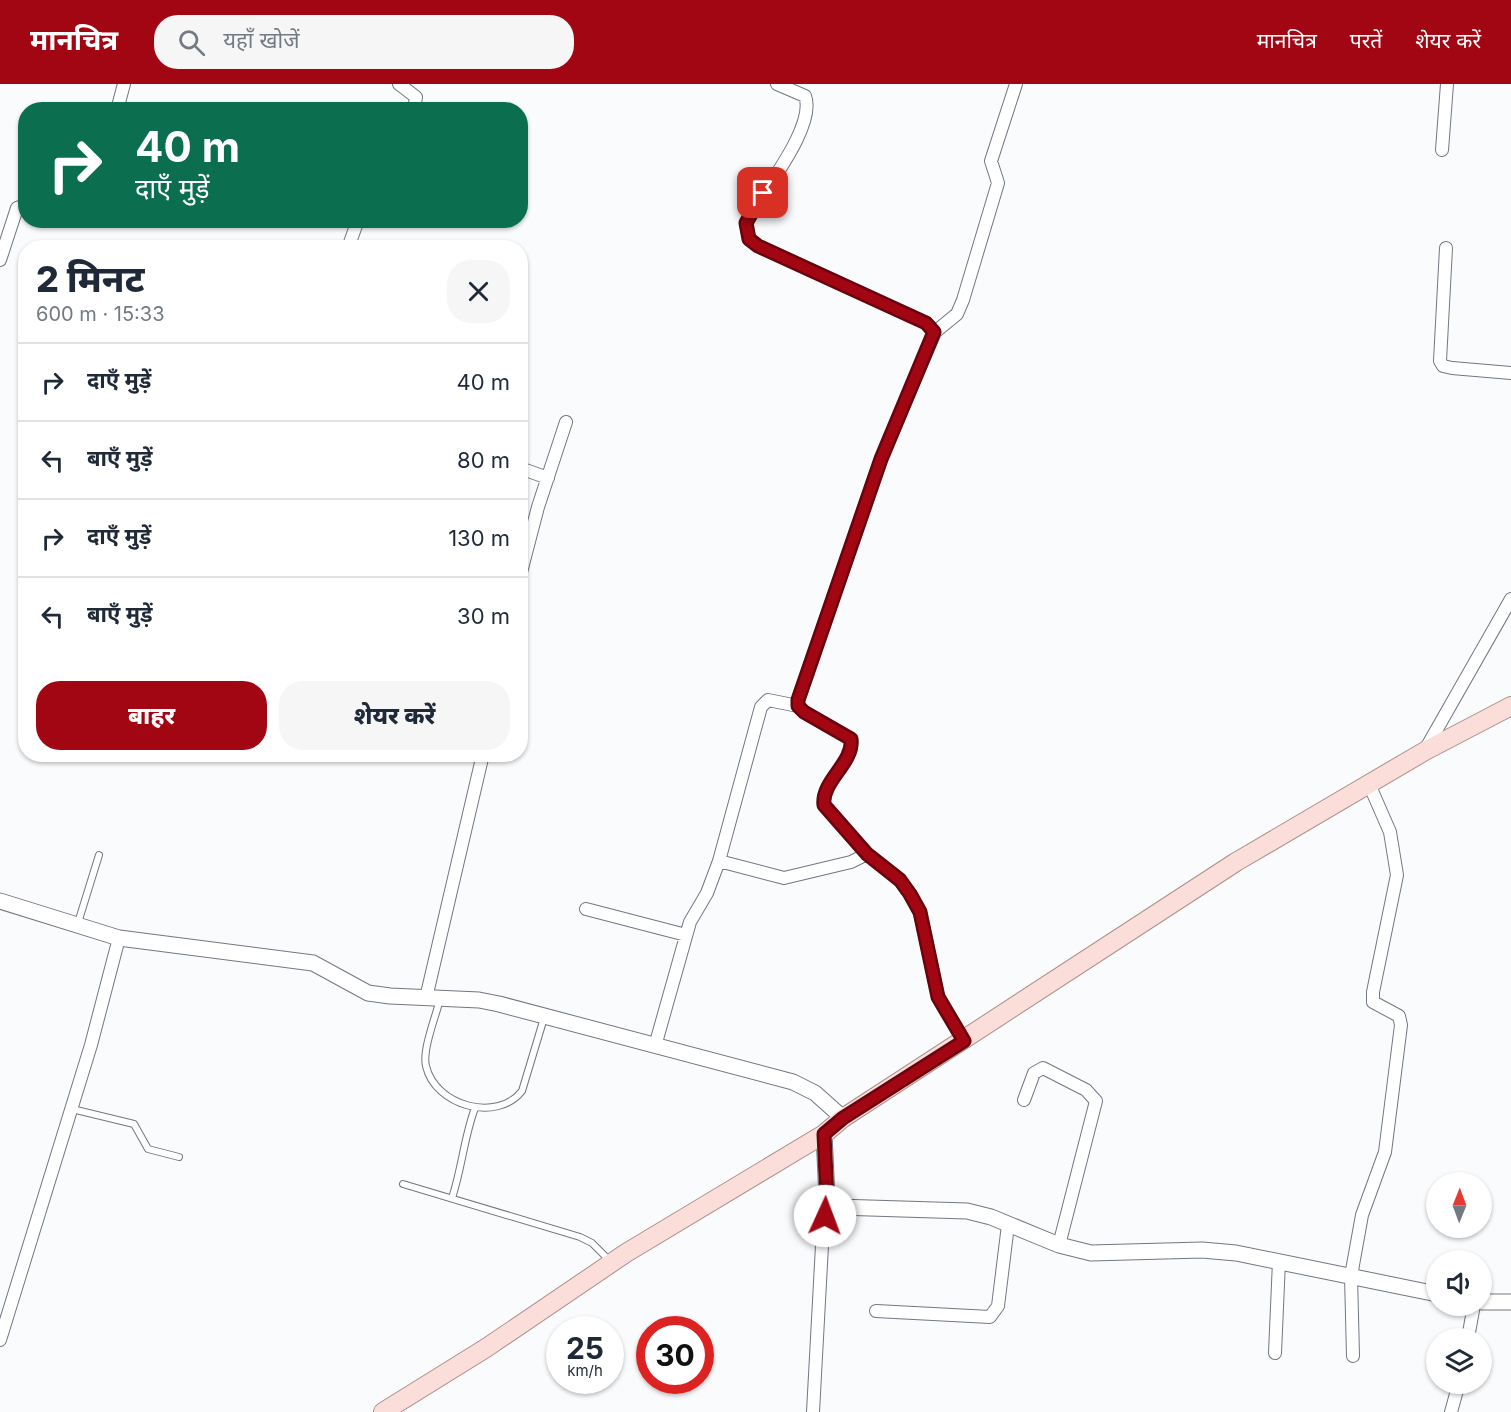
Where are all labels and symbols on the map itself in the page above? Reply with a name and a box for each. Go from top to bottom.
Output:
pin [737,167,788,218]
north arrow [1426,1172,1492,1238]
position arrow [793,1184,857,1248]
speed limit sign: 30 [636,1316,714,1394]

